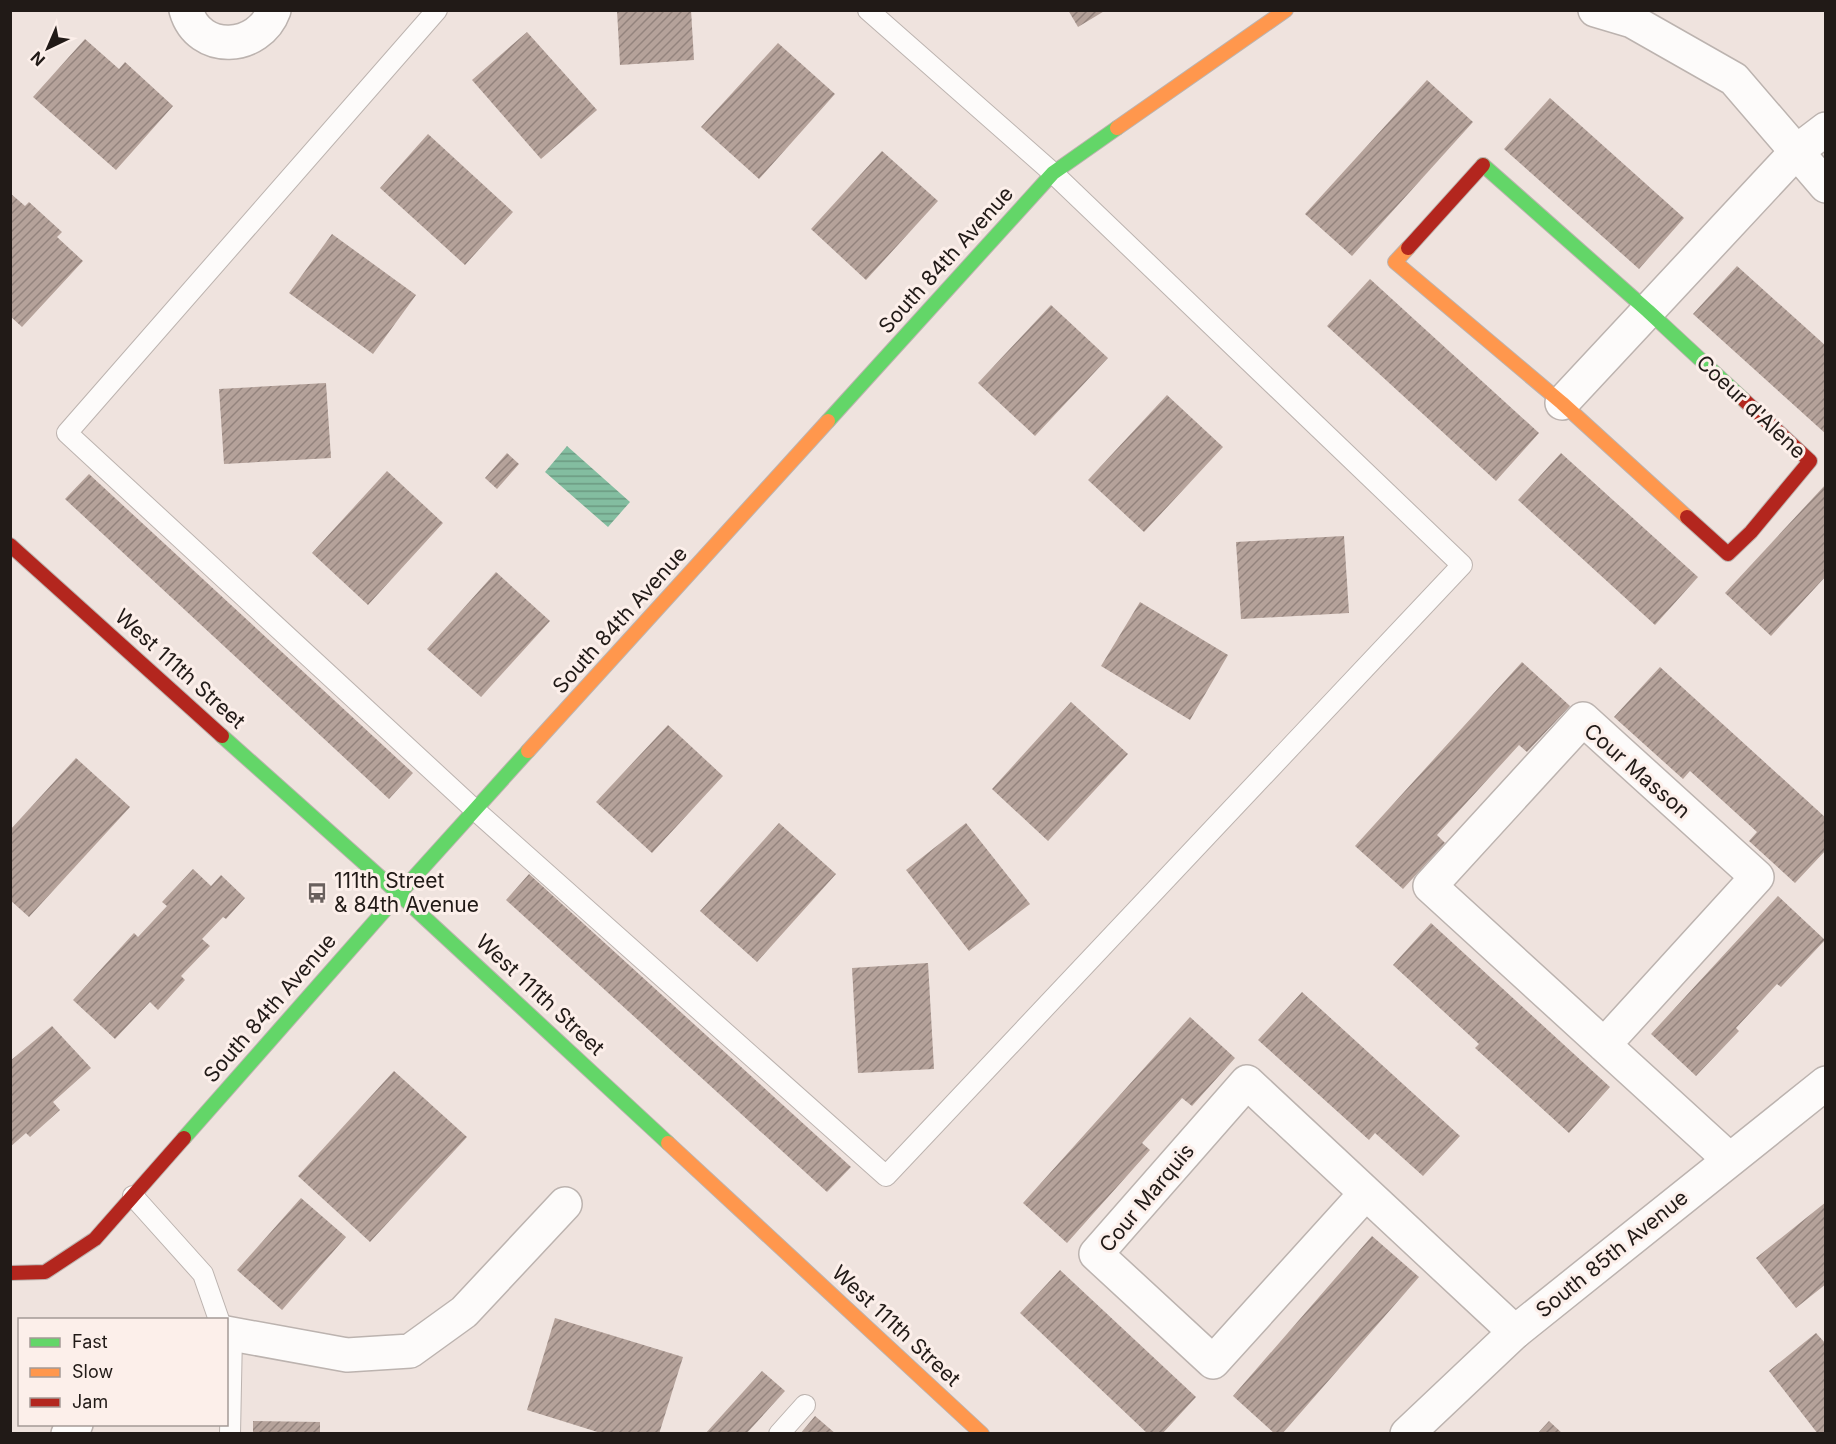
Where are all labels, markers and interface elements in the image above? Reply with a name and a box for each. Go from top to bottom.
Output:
north arrow [18,18,78,78]
text: N [26,47,49,70]
street label: South 84th Avenue [873,181,1018,338]
street label: Coeur d'Alene [1691,350,1811,464]
street label: South 84th Avenue [547,541,692,698]
street label: West 111th Street [110,604,251,734]
street label: Cour Masson [1579,718,1695,823]
place label: 111th Street & 84th Avenue [334,868,479,917]
bus stop icon: 111th Street & 84th Avenue [305,881,329,905]
street label: South 84th Avenue [198,928,341,1087]
street label: West 111th Street [471,929,610,1061]
street label: Cour Marquis [1094,1138,1199,1257]
street label: South 85th Avenue [1531,1185,1693,1323]
street label: West 111th Street [827,1260,966,1392]
legend [18,1318,228,1426]
text: Fast [72,1331,108,1352]
text: Slow [72,1361,113,1382]
text: Jam [72,1391,108,1412]

